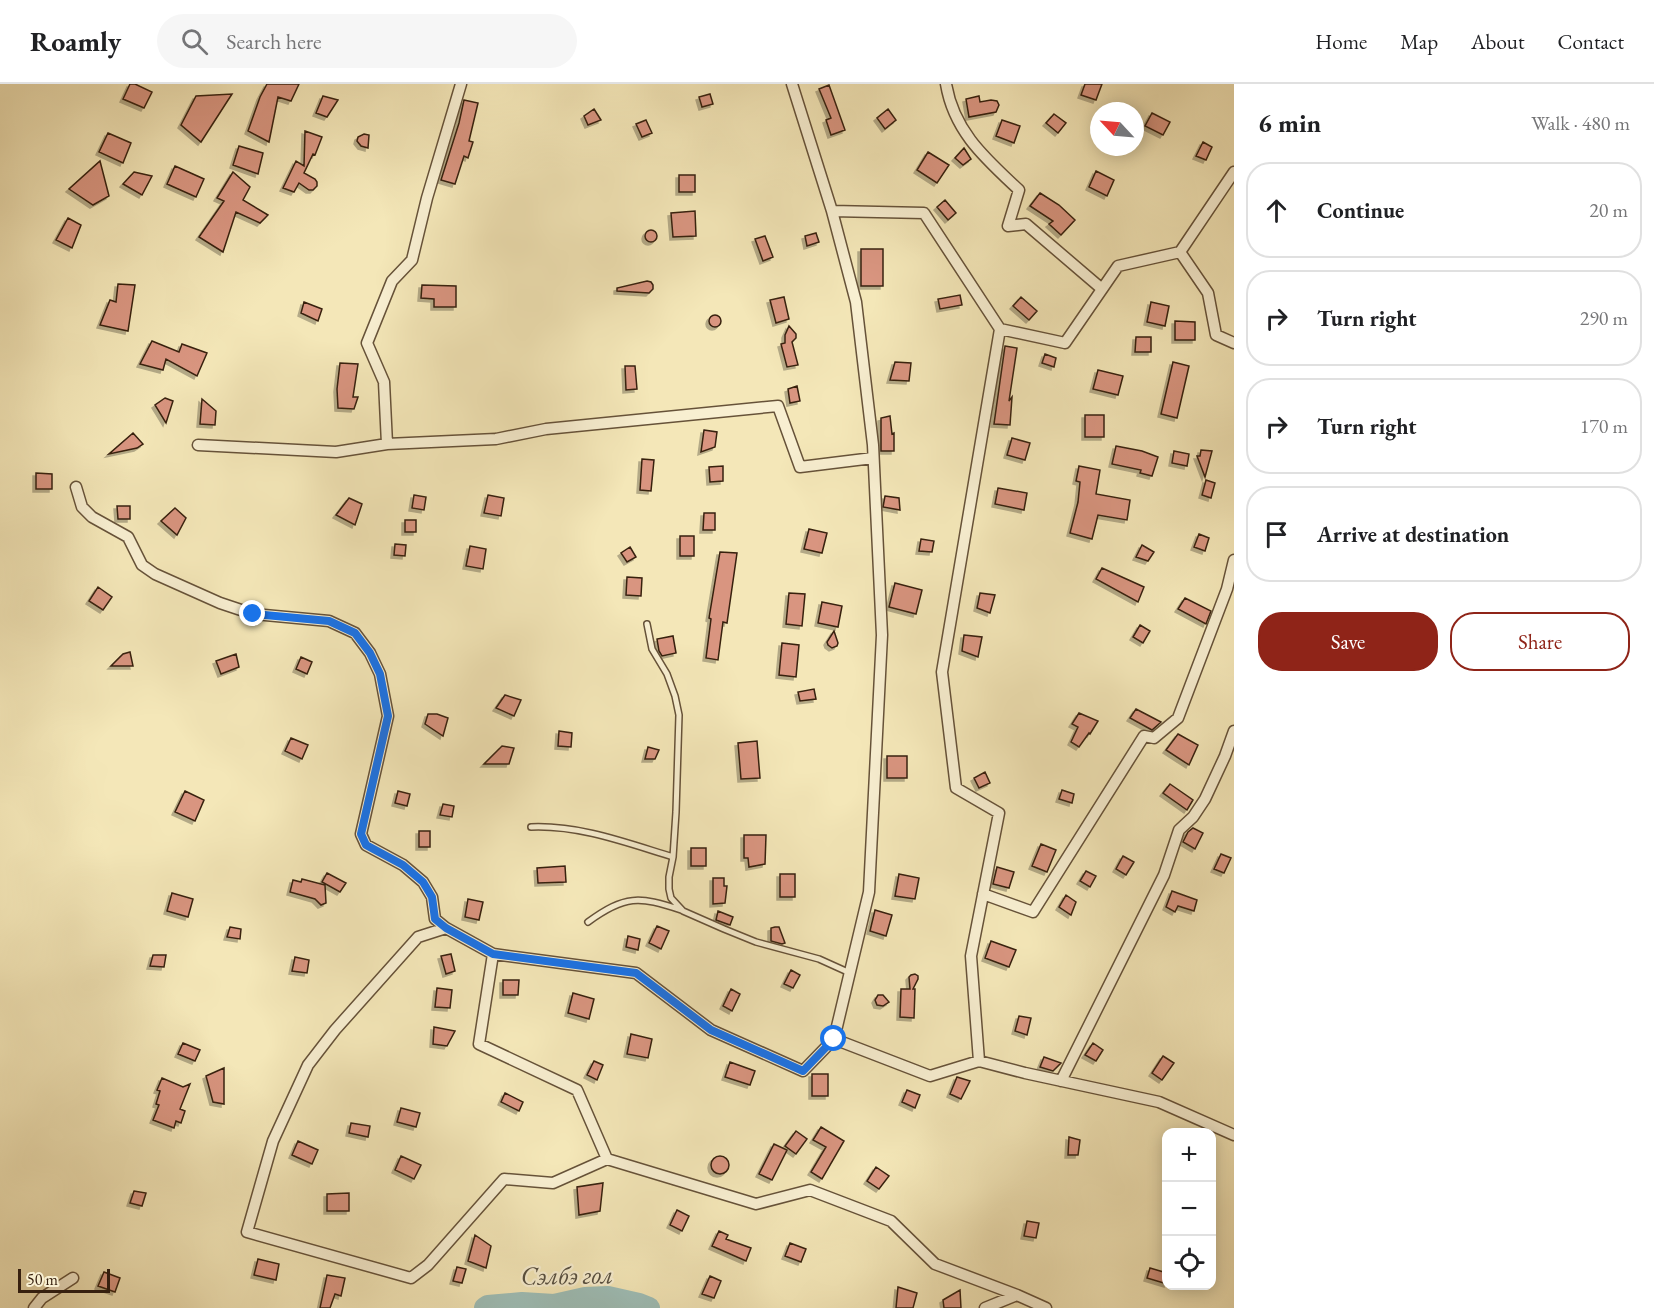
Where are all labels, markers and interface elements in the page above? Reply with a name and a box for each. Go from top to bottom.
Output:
search box [157,14,577,68]
text: Roamly [30,23,121,59]
icon: search [178,25,211,58]
text: Search here [226,27,322,56]
text: Home [1315,28,1367,55]
text: Map [1400,28,1438,55]
text: About [1471,28,1524,55]
text: Contact [1557,28,1624,55]
north arrow [1090,102,1144,156]
text: 6 min [1258,106,1321,140]
text: Walk · 480 m [1531,110,1630,136]
icon: ahead [1260,194,1293,227]
text: Continue [1317,196,1404,225]
text: 20 m [1589,197,1628,223]
icon: right [1260,302,1293,335]
text: Turn right [1317,304,1416,333]
text: 290 m [1580,305,1628,331]
icon: right [1260,410,1293,443]
text: Turn right [1317,412,1416,441]
text: 170 m [1580,413,1628,439]
icon: arrive [1260,518,1293,551]
text: Arrive at destination [1317,520,1509,549]
route end [239,600,265,626]
button: Save [1258,612,1438,671]
button: Share [1450,612,1630,671]
route start [820,1025,846,1051]
map controls [1162,1128,1216,1290]
button: + [1162,1128,1216,1182]
button: − [1162,1182,1216,1236]
button: locate [1162,1236,1216,1290]
water label: Сэлбэ гол [520,1257,614,1293]
scale bar [18,1266,110,1294]
text: 50 m [27,1269,58,1290]

